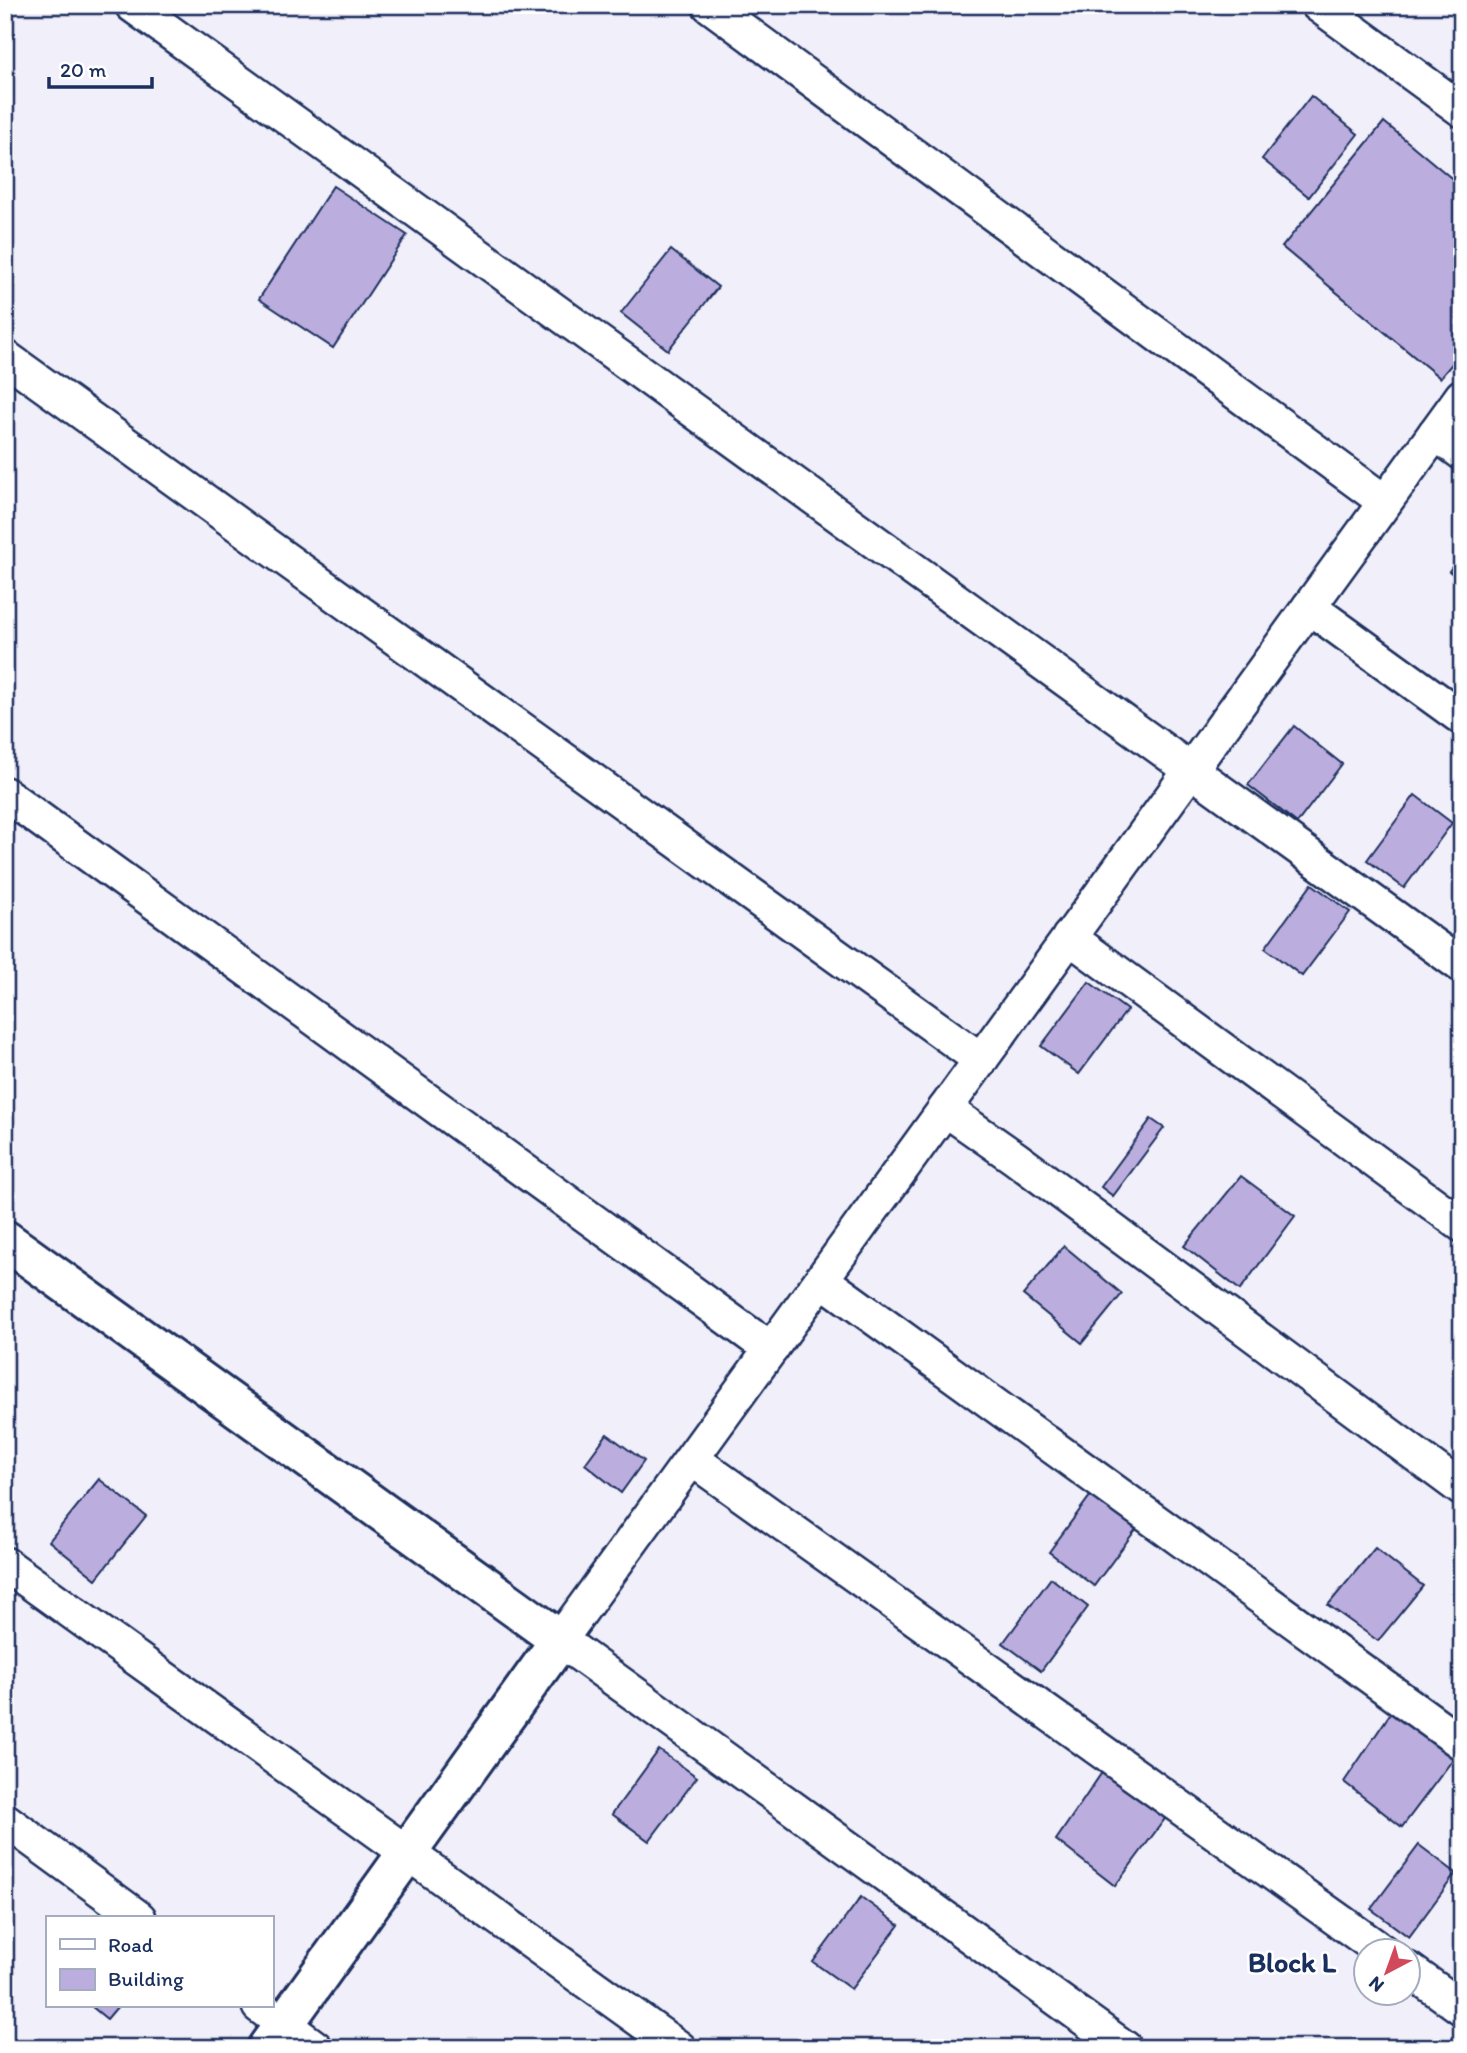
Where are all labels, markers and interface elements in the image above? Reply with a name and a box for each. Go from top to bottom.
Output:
scale bar [49,46,152,90]
text: 20 m [60,57,107,82]
legend [46,1916,273,2008]
text: Road [108,1932,154,1957]
north arrow [1352,1938,1422,2008]
district label: Block L [1248,1945,1337,1979]
text: Building [108,1966,184,1991]
text: N [1364,1972,1389,1997]

